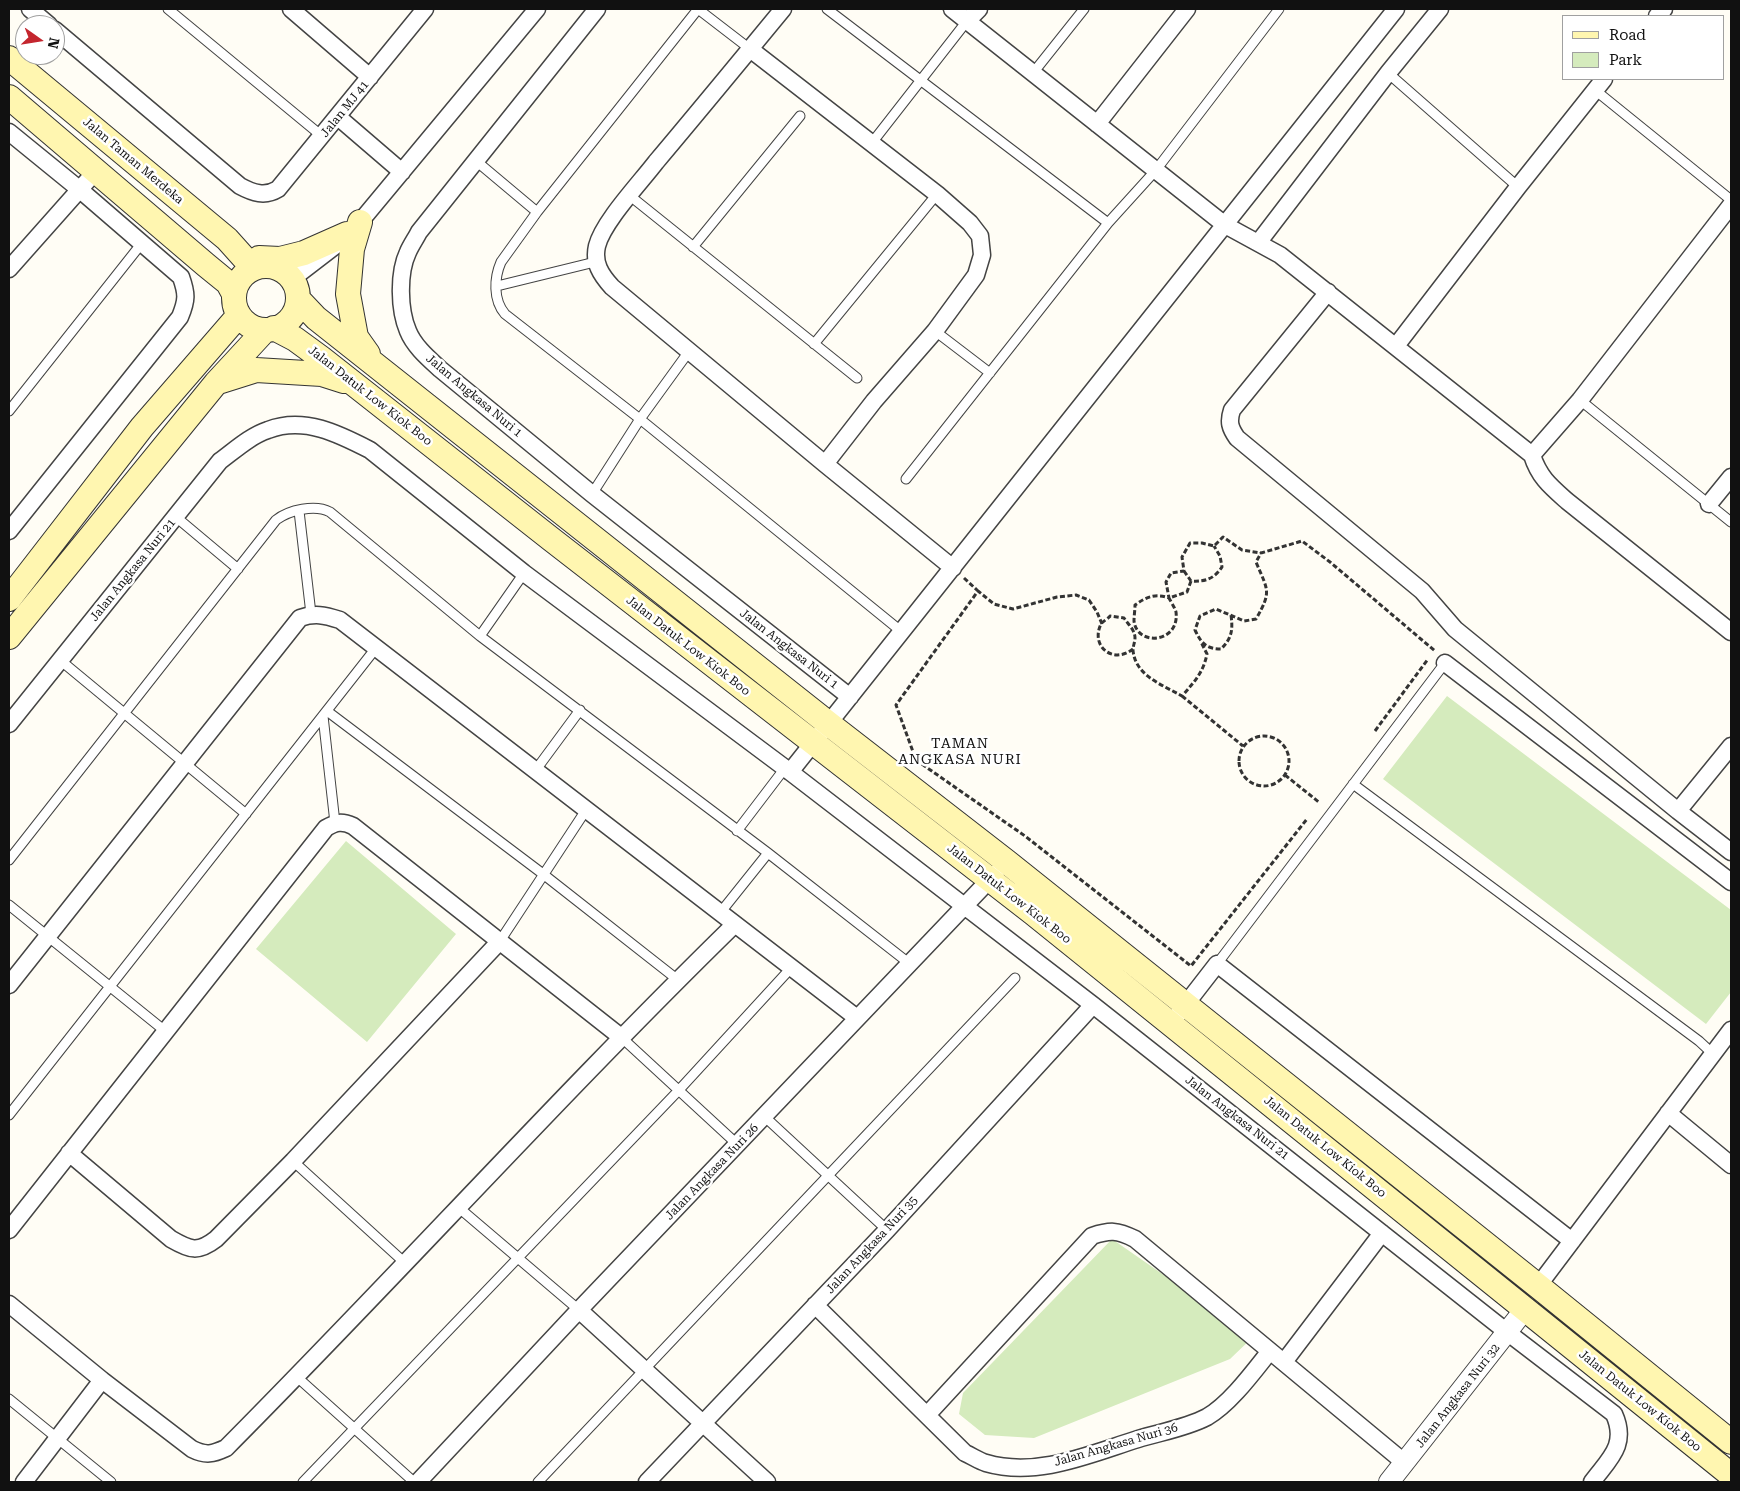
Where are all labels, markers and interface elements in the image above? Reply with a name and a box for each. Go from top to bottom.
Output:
north arrow [15,15,65,65]
legend [1562,15,1725,80]
text: Road [1609,26,1646,44]
text: N [45,36,63,50]
text: Park [1609,51,1642,69]
street label: Jalan MJ 41 [318,78,372,140]
street label: Jalan Taman Merdeka [80,115,186,207]
street label: Jalan Datuk Low Kiok Boo [305,343,435,449]
street label: Jalan Angkasa Nuri 1 [423,352,525,440]
street label: Jalan Angkasa Nuri 21 [87,516,179,624]
street label: Jalan Datuk Low Kiok Boo [623,593,753,699]
street label: Jalan Angkasa Nuri 1 [737,606,841,692]
district label: TAMAN ANGKASA NURI [897,736,1023,769]
street label: Jalan Datuk Low Kiok Boo [944,841,1074,947]
street label: Jalan Angkasa Nuri 21 [1182,1073,1292,1163]
street label: Jalan Datuk Low Kiok Boo [1261,1093,1389,1201]
street label: Jalan Angkasa Nuri 26 [662,1121,762,1223]
street label: Jalan Angkasa Nuri 35 [823,1193,921,1297]
street label: Jalan Angkasa Nuri 32 [1413,1341,1503,1451]
street label: Jalan Datuk Low Kiok Boo [1576,1347,1704,1455]
street label: Jalan Angkasa Nuri 36 [1052,1420,1180,1470]

